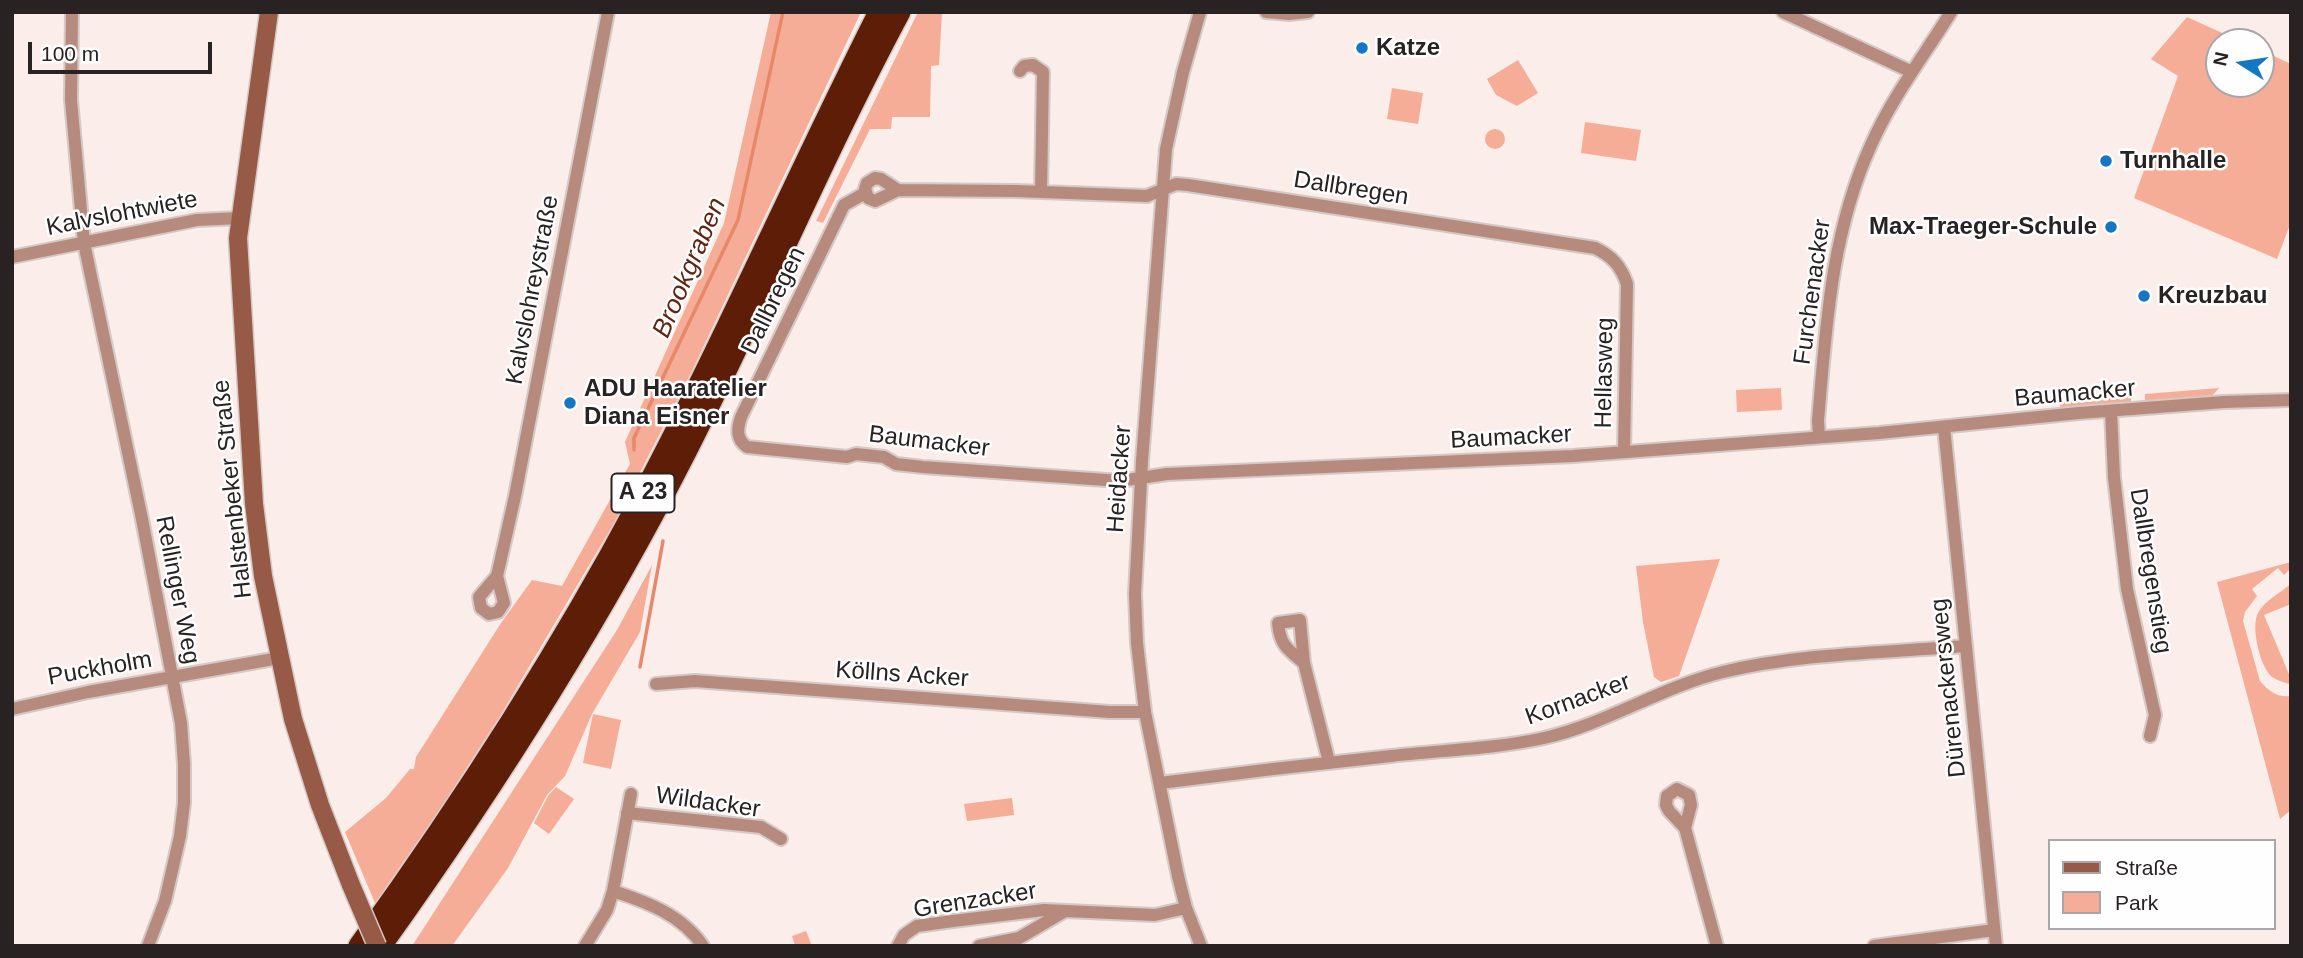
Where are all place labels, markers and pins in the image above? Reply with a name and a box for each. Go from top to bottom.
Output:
place label: Katze [1376,34,1440,62]
marker: Katze [1354,40,1370,56]
place label: Turnhalle [2120,147,2226,175]
marker: Turnhalle [2098,153,2114,169]
place label: Max-Traeger-Schule [1869,213,2097,241]
marker: Max-Traeger-Schule [2103,219,2119,235]
place label: Kreuzbau [2158,282,2267,310]
marker: Kreuzbau [2136,288,2152,304]
place label: ADU Haaratelier Diana Eisner [584,375,767,431]
marker: ADU Haaratelier Diana Eisner [562,395,578,411]

